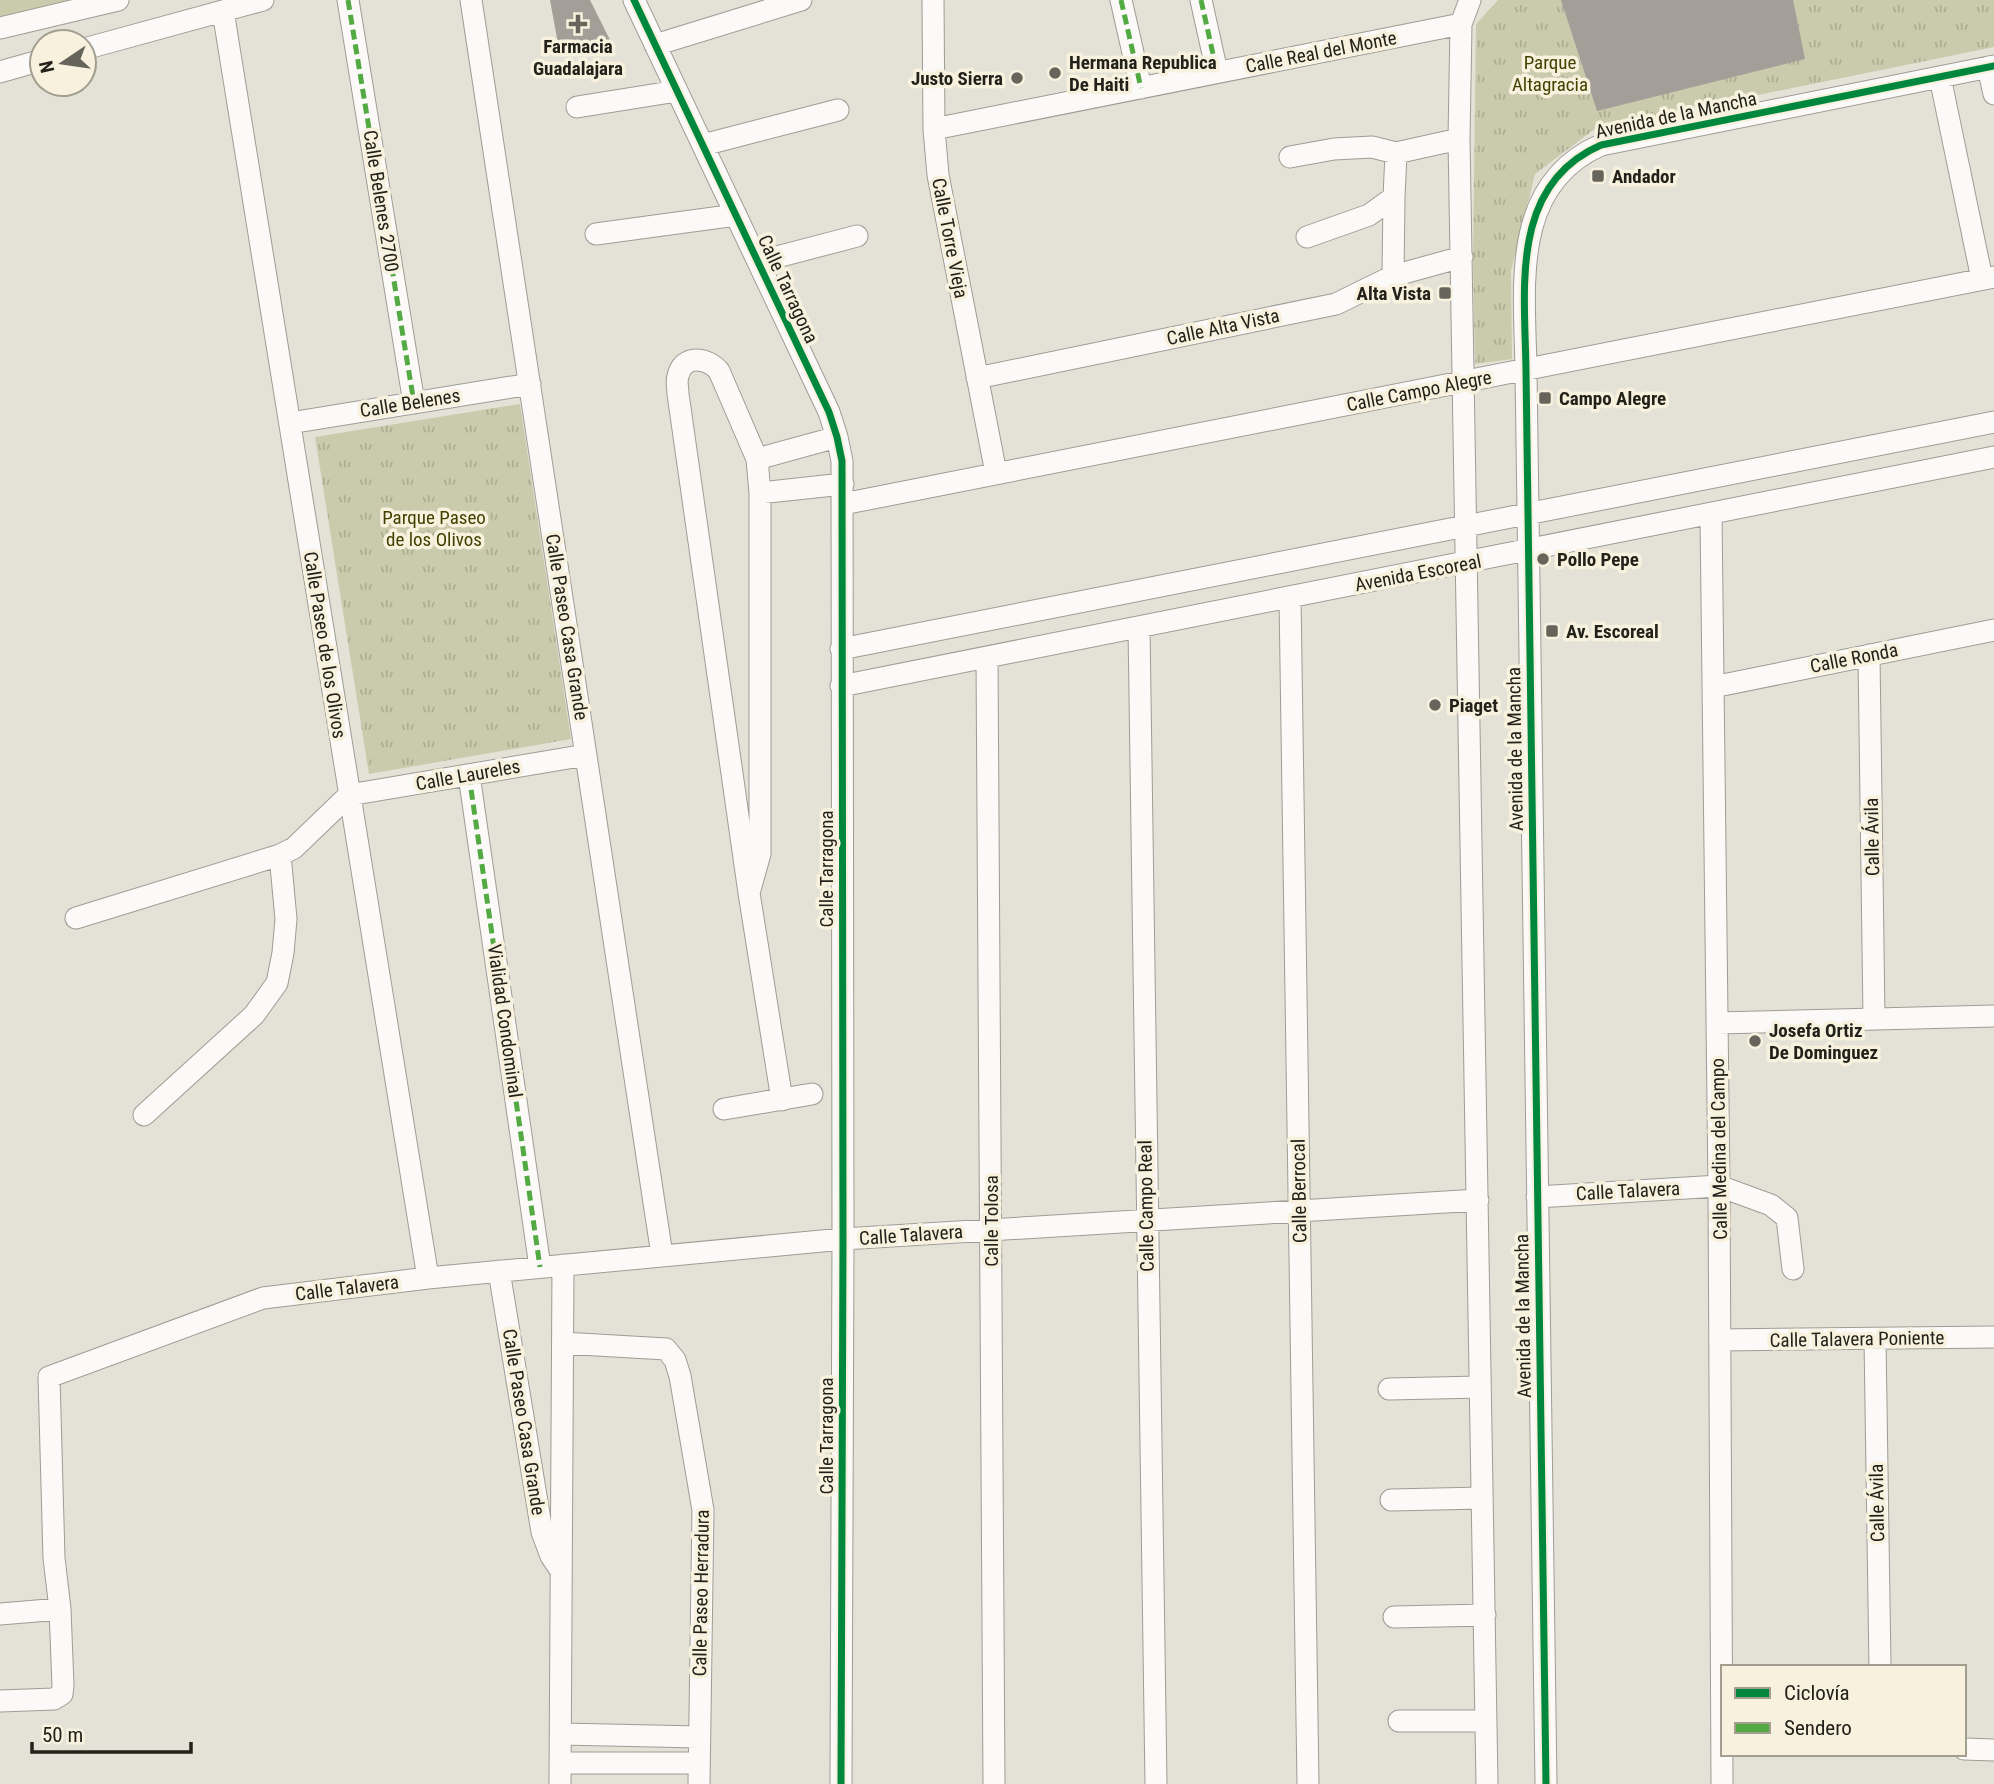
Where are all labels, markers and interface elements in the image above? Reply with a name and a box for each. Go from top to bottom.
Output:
marker: Farmacia Guadalajara [570,16,586,32]
street label: Calle Real del Monte [1244,26,1399,78]
north arrow [28,28,98,98]
place label: Farmacia Guadalajara [533,35,623,80]
place label: Hermana Republica De Haiti [1069,51,1217,96]
park label: Parque Altagracia [1512,51,1588,96]
text: N [34,58,59,75]
marker: Hermana Republica De Haiti [1047,65,1063,81]
place label: Justo Sierra [911,67,1003,90]
marker: Justo Sierra [1009,70,1025,86]
street label: Avenida de la Mancha [1593,87,1759,143]
street label: Calle Belenes 2700 [358,129,404,273]
place label: Andador [1612,165,1676,188]
marker: Andador [1590,168,1606,184]
street label: Calle Torre Vieja [927,176,973,300]
street label: Calle Tarragona [753,231,823,347]
place label: Alta Vista [1357,282,1431,305]
marker: Alta Vista [1437,285,1453,301]
street label: Calle Alta Vista [1165,304,1281,350]
street label: Calle Campo Alegre [1344,366,1494,416]
street label: Calle Belenes [358,384,462,422]
place label: Campo Alegre [1559,387,1666,410]
marker: Campo Alegre [1537,390,1553,406]
park label: Parque Paseo de los Olivos [382,506,486,551]
street label: Calle Paseo Casa Grande [541,532,593,722]
place label: Pollo Pepe [1557,548,1639,571]
street label: Avenida Escoreal [1353,549,1483,597]
street label: Calle Paseo de los Olivos [299,550,351,740]
marker: Pollo Pepe [1535,551,1551,567]
place label: Av. Escoreal [1566,620,1659,643]
marker: Av. Escoreal [1544,623,1560,639]
street label: Calle Ronda [1808,638,1900,678]
street label: Avenida de la Mancha [1502,667,1528,831]
place label: Piaget [1449,694,1498,717]
marker: Piaget [1427,697,1443,713]
street label: Calle Laureles [414,755,522,795]
street label: Calle Ávila [1860,798,1884,876]
street label: Calle Tarragona [815,811,838,927]
street label: Vialidad Condominal [483,943,527,1099]
place label: Josefa Ortiz De Dominguez [1769,1019,1878,1064]
marker: Josefa Ortiz De Dominguez [1747,1033,1763,1049]
street label: Calle Medina del Campo [1706,1058,1732,1240]
street label: Calle Berrocal [1287,1139,1311,1243]
street label: Calle Campo Real [1133,1140,1159,1272]
street label: Calle Tolosa [980,1175,1003,1267]
street label: Calle Talavera [1575,1177,1681,1205]
street label: Calle Talavera [858,1220,964,1250]
street label: Avenida de la Mancha [1510,1234,1536,1398]
street label: Calle Talavera [294,1270,400,1306]
street label: Calle Talavera Poniente [1769,1326,1945,1352]
street label: Calle Paseo Casa Grande [498,1327,550,1517]
street label: Calle Tarragona [815,1378,838,1494]
street label: Calle Ávila [1865,1464,1889,1542]
street label: Calle Paseo Herradura [688,1509,714,1677]
legend [1721,1665,1966,1756]
text: Ciclovía [1784,1681,1850,1705]
scale bar [32,1710,191,1754]
text: Sendero [1784,1716,1852,1740]
text: 50 m [42,1723,83,1747]

